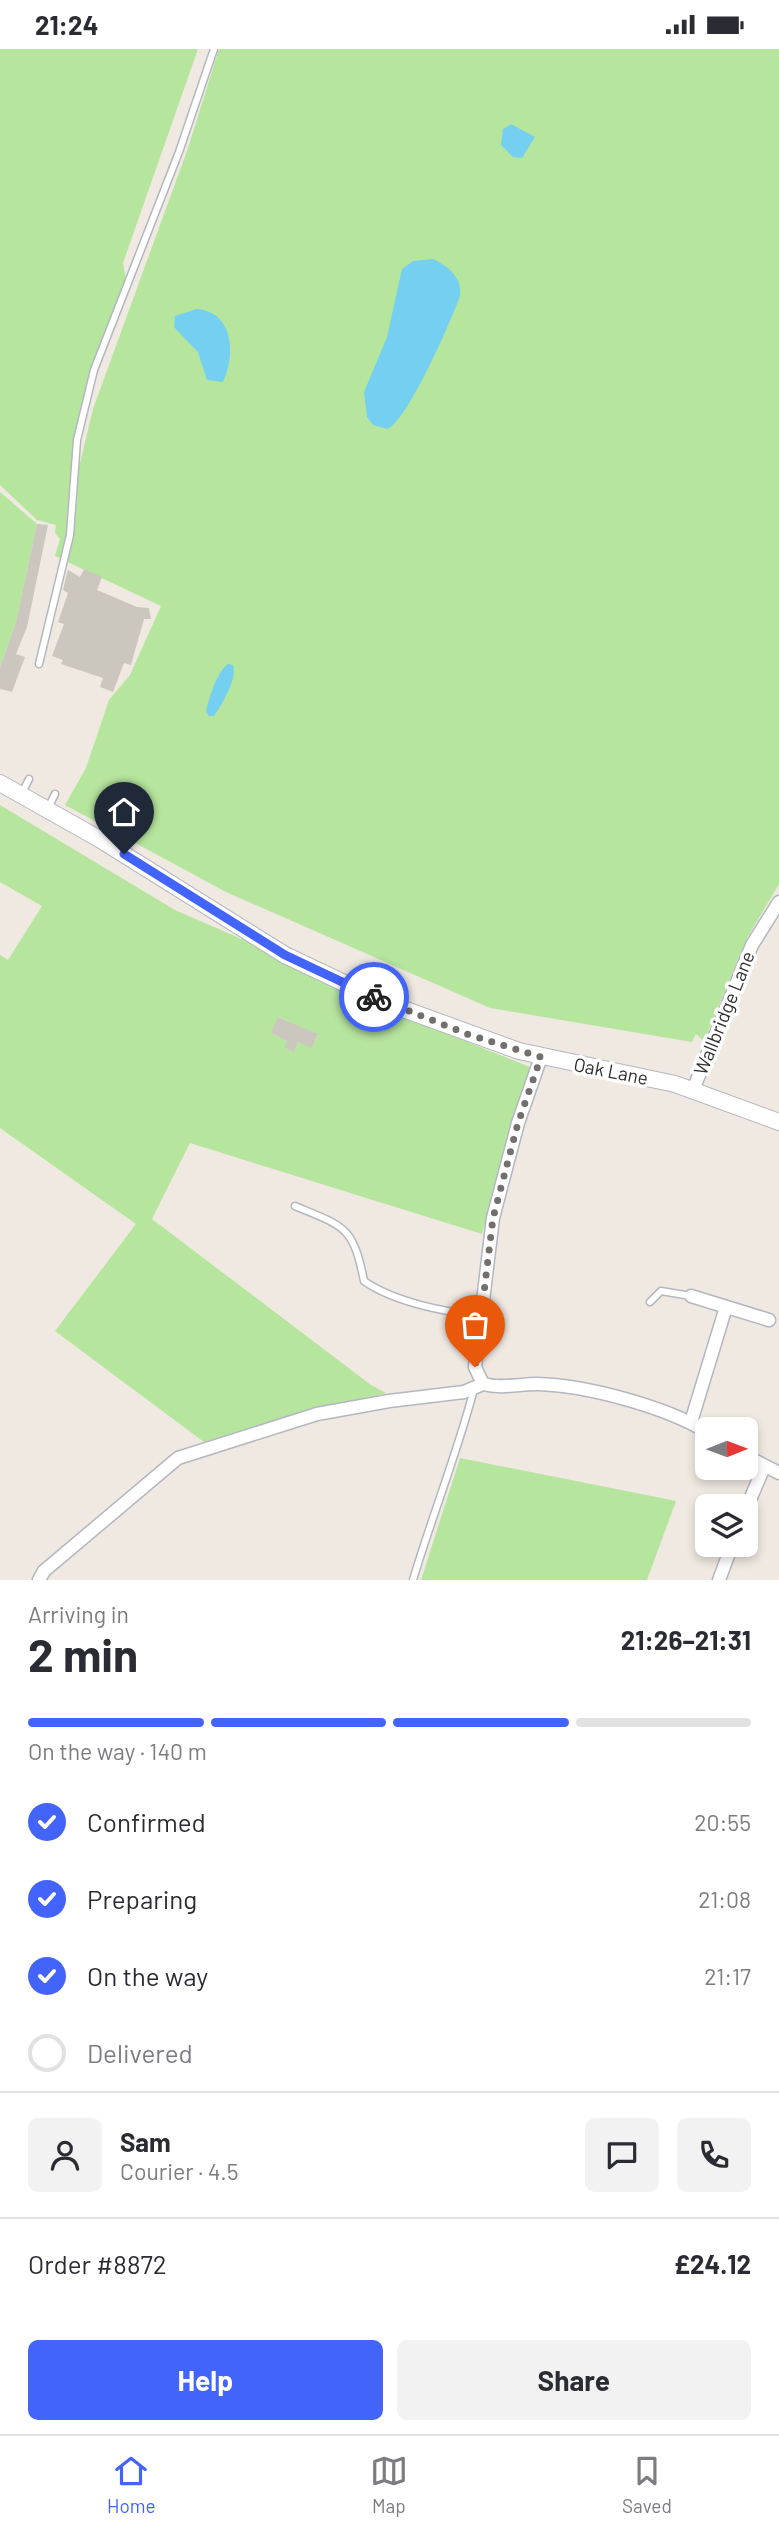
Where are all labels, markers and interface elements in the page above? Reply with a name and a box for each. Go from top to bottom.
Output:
text: 21:24 [35,9,98,40]
pin [94,782,154,854]
icon: home [105,793,143,831]
street label: Wallbridge Lane [688,948,759,1078]
courier [339,962,409,1032]
icon: bike [355,978,393,1016]
street label: Oak Lane [572,1052,650,1089]
pin [445,1295,505,1367]
icon: bag [456,1306,494,1344]
north arrow [695,1417,758,1481]
map controls [695,1417,758,1557]
button: layers [695,1494,758,1557]
text: Arriving in [28,1600,129,1628]
text: 21:26–21:31 [621,1624,751,1655]
text: 2 min [28,1626,138,1681]
text: On the way · 140 m [28,1737,207,1765]
icon: check [28,1803,66,1841]
text: Confirmed [87,1806,206,1837]
text: 20:55 [694,1808,751,1836]
icon: check [28,1880,66,1918]
text: Preparing [87,1883,197,1914]
text: 21:08 [698,1885,751,1913]
icon: check [28,1957,66,1995]
text: On the way [87,1960,208,1991]
text: 21:17 [704,1962,751,1990]
text: Delivered [87,2037,193,2068]
button: person [28,2118,102,2192]
button: chat [585,2118,659,2192]
button: phone [677,2118,751,2192]
text: Sam [120,2126,171,2157]
text: Courier · 4.5 [120,2157,239,2185]
text: Order #8872 [28,2248,167,2279]
text: £24.12 [674,2248,751,2279]
button: Help [28,2340,383,2420]
button: Share [397,2340,751,2420]
tab: Home [107,2452,156,2517]
tab: Map [370,2452,408,2517]
tab: Saved [622,2452,672,2517]

